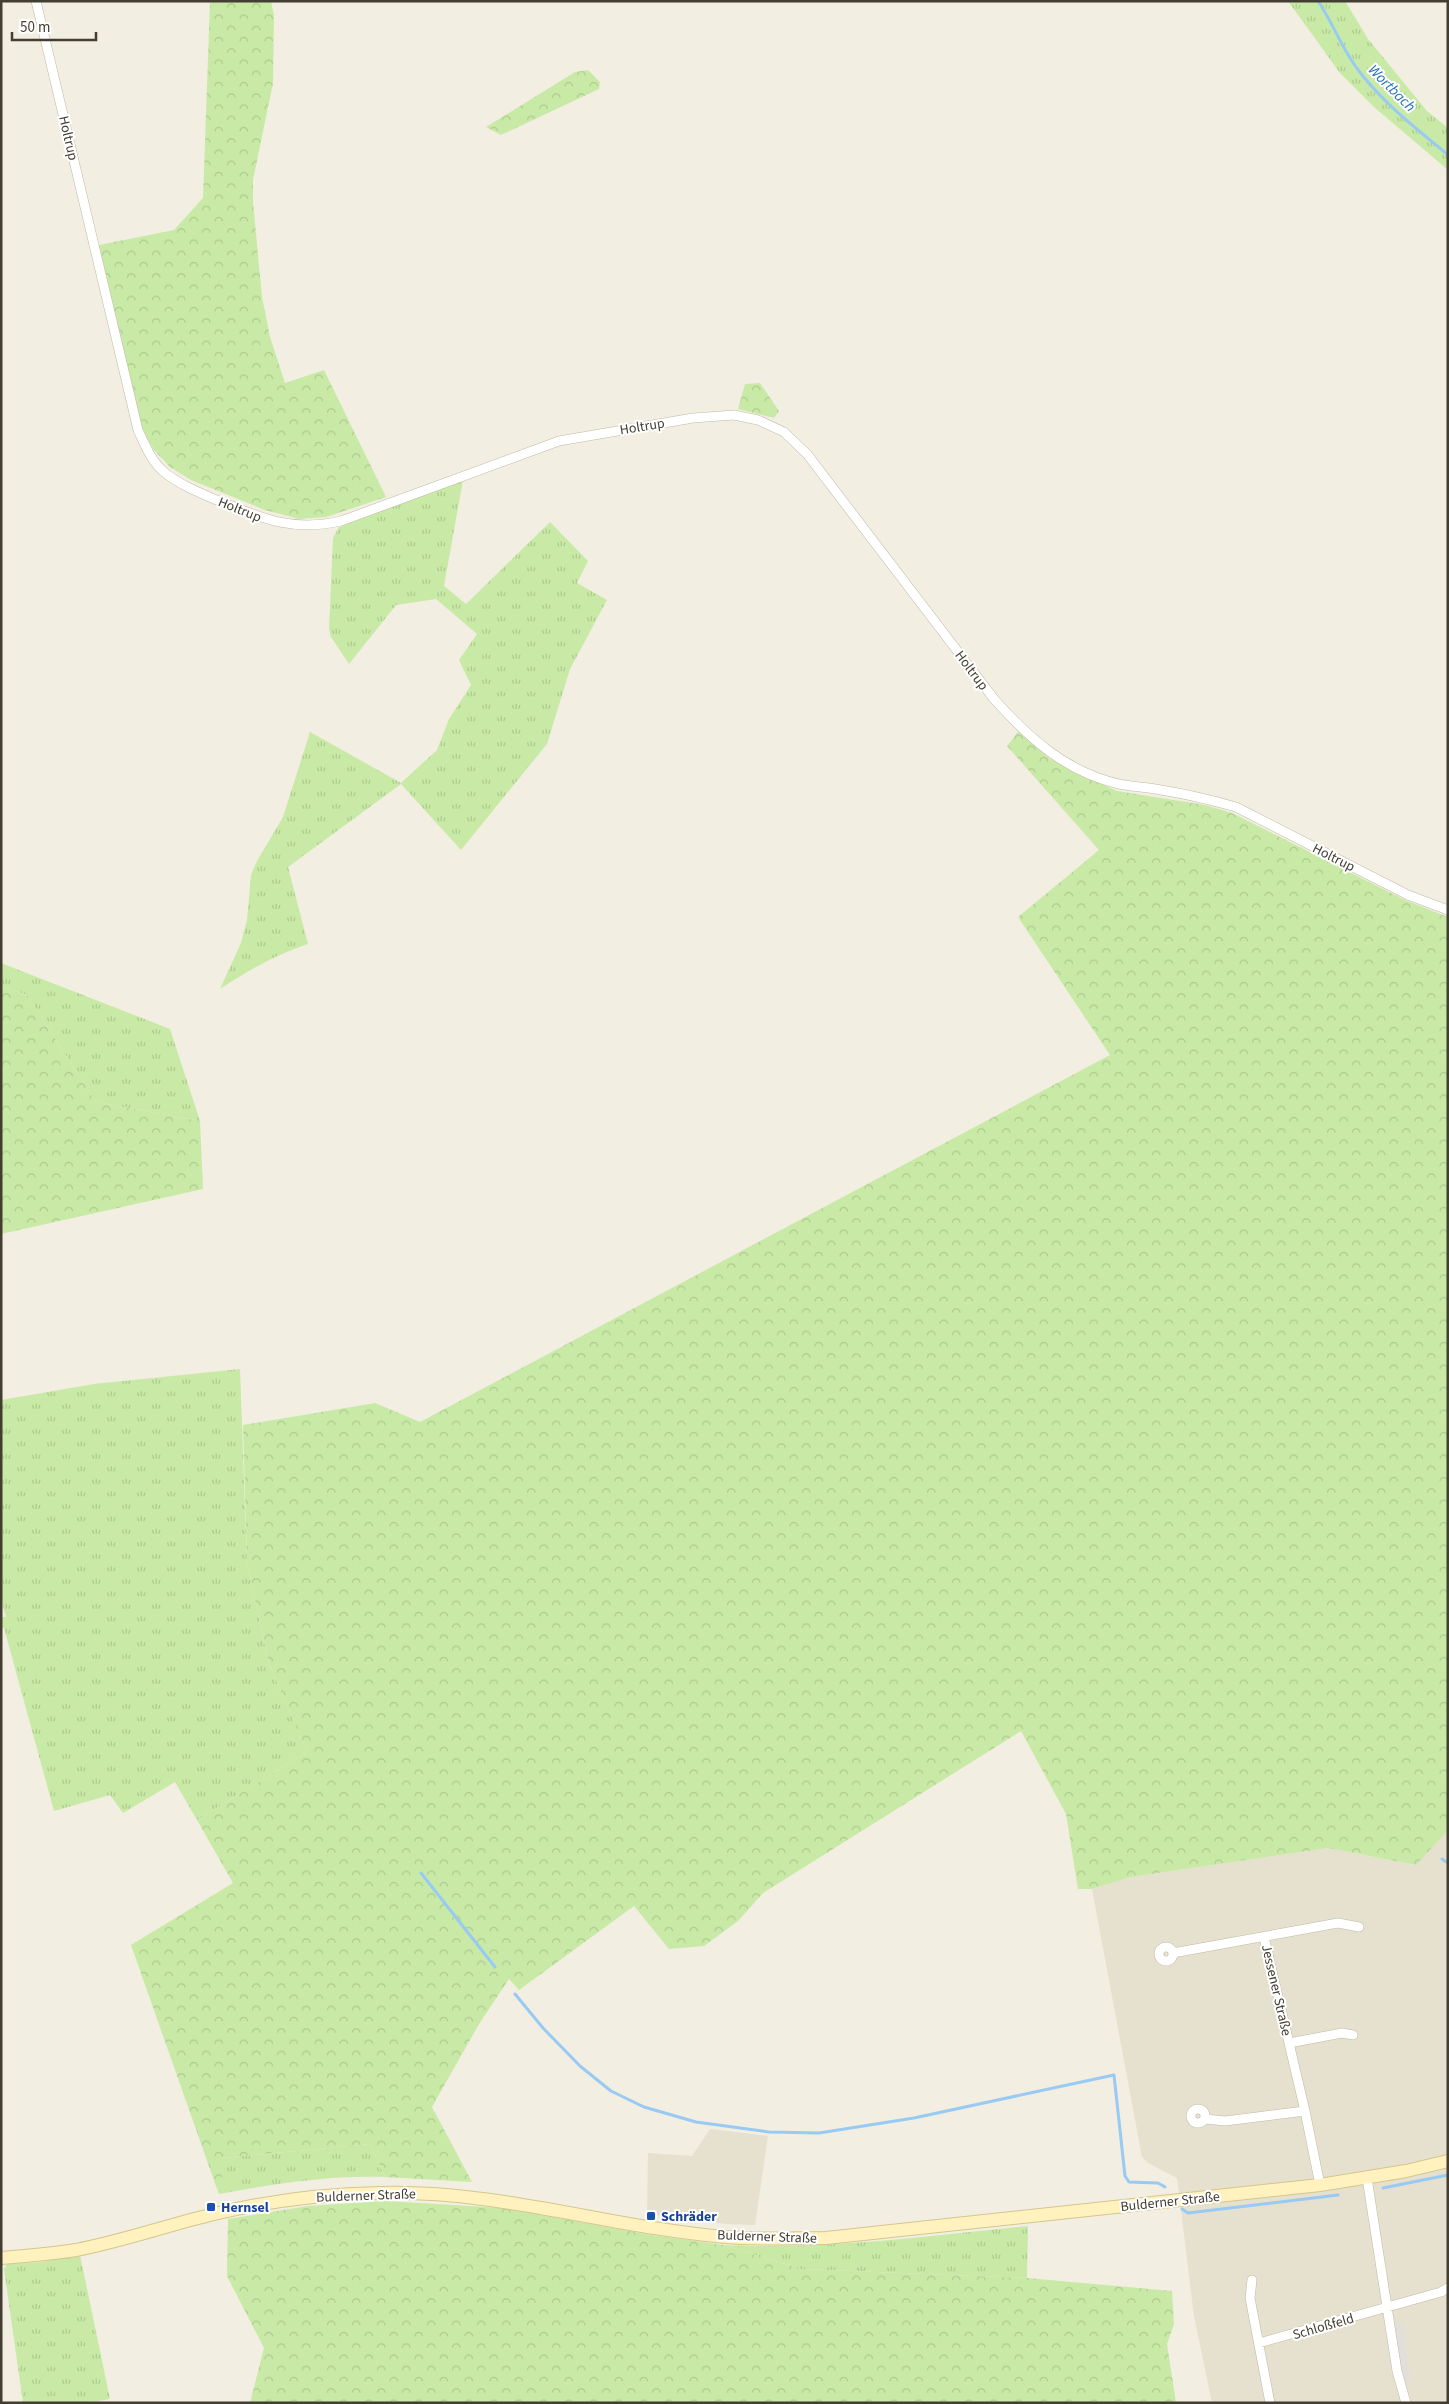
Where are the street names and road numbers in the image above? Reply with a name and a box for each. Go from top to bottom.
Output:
street label: Holtrup [53,114,83,163]
street label: Holtrup [618,414,666,440]
street label: Holtrup [215,492,265,528]
street label: Holtrup [950,647,993,695]
street label: Holtrup [1309,839,1358,877]
street label: Jessener Straße [1256,1943,1296,2038]
street label: Bulderner Straße [316,2184,416,2208]
street label: Bulderner Straße [1119,2187,1221,2217]
street label: Bulderner Straße [717,2225,817,2249]
street label: Schloßfeld [1290,2309,1356,2345]

